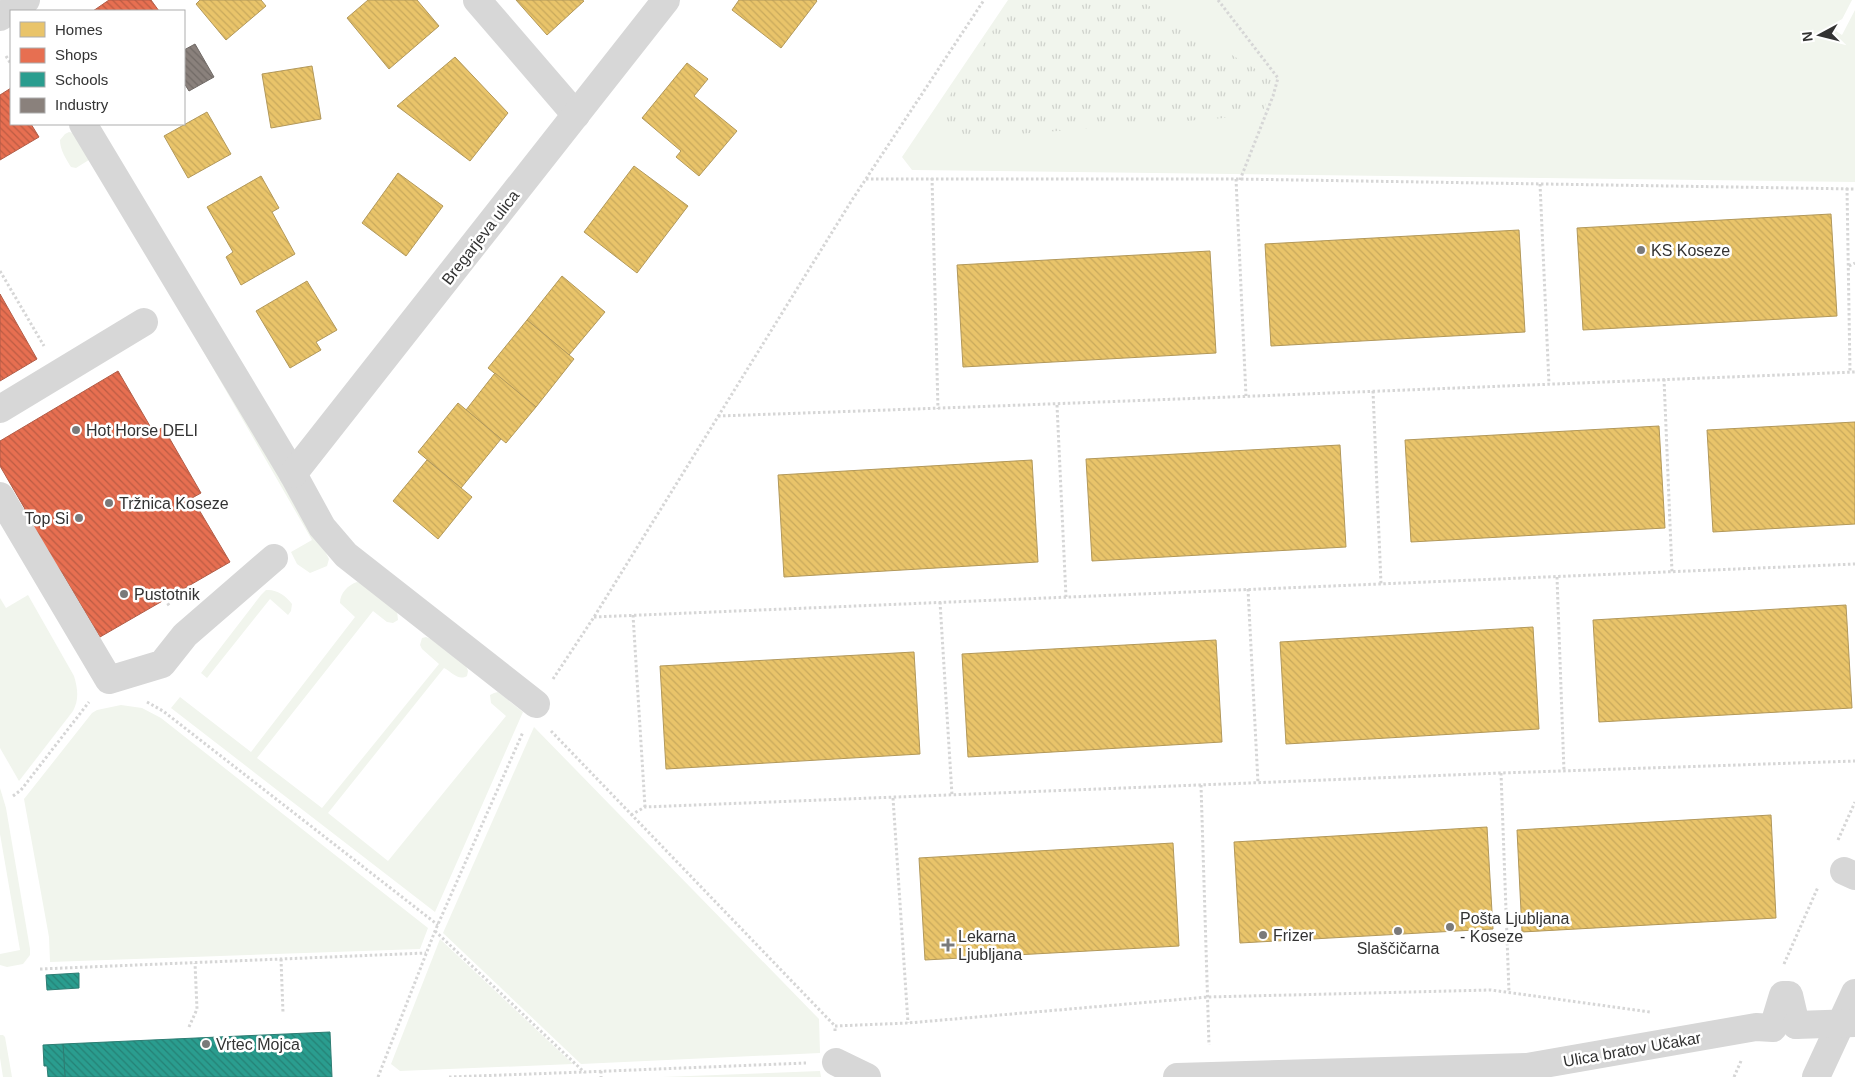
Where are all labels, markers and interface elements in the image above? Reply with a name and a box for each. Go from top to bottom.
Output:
legend [10,10,185,125]
north arrow [1795,10,1845,60]
text: Homes [55,21,103,38]
text: N [1799,31,1816,43]
text: Shops [55,46,98,63]
text: Schools [55,71,108,88]
text: Industry [55,96,109,113]
street label: Bregarjeva ulica [438,187,522,288]
place label: KS Koseze [1651,242,1730,259]
marker: KS Koseze [1635,244,1647,256]
place label: Hot Horse DELI [86,422,198,439]
marker: Hot Horse DELI [70,424,82,436]
place label: Tržnica Koseze [119,495,229,512]
marker: Tržnica Koseze [103,497,115,509]
place label: Top Si [25,510,69,527]
marker: Top Si [73,512,85,524]
place label: Pustotnik [134,586,201,603]
marker: Pustotnik [118,588,130,600]
place label: Pošta Ljubljana - Koseze [1460,910,1570,945]
marker: Pošta Ljubljana - Koseze [1444,921,1456,933]
marker: Slaščičarna [1392,925,1404,937]
place label: Frizer [1273,927,1315,944]
place label: Lekarna Ljubljana [958,928,1022,963]
marker: Frizer [1257,929,1269,941]
marker: Lekarna Ljubljana [942,939,954,951]
place label: Slaščičarna [1357,940,1439,957]
street label: Ulica bratov Učakar [1562,1029,1703,1070]
place label: Vrtec Mojca [216,1036,300,1053]
marker: Vrtec Mojca [200,1038,212,1050]

